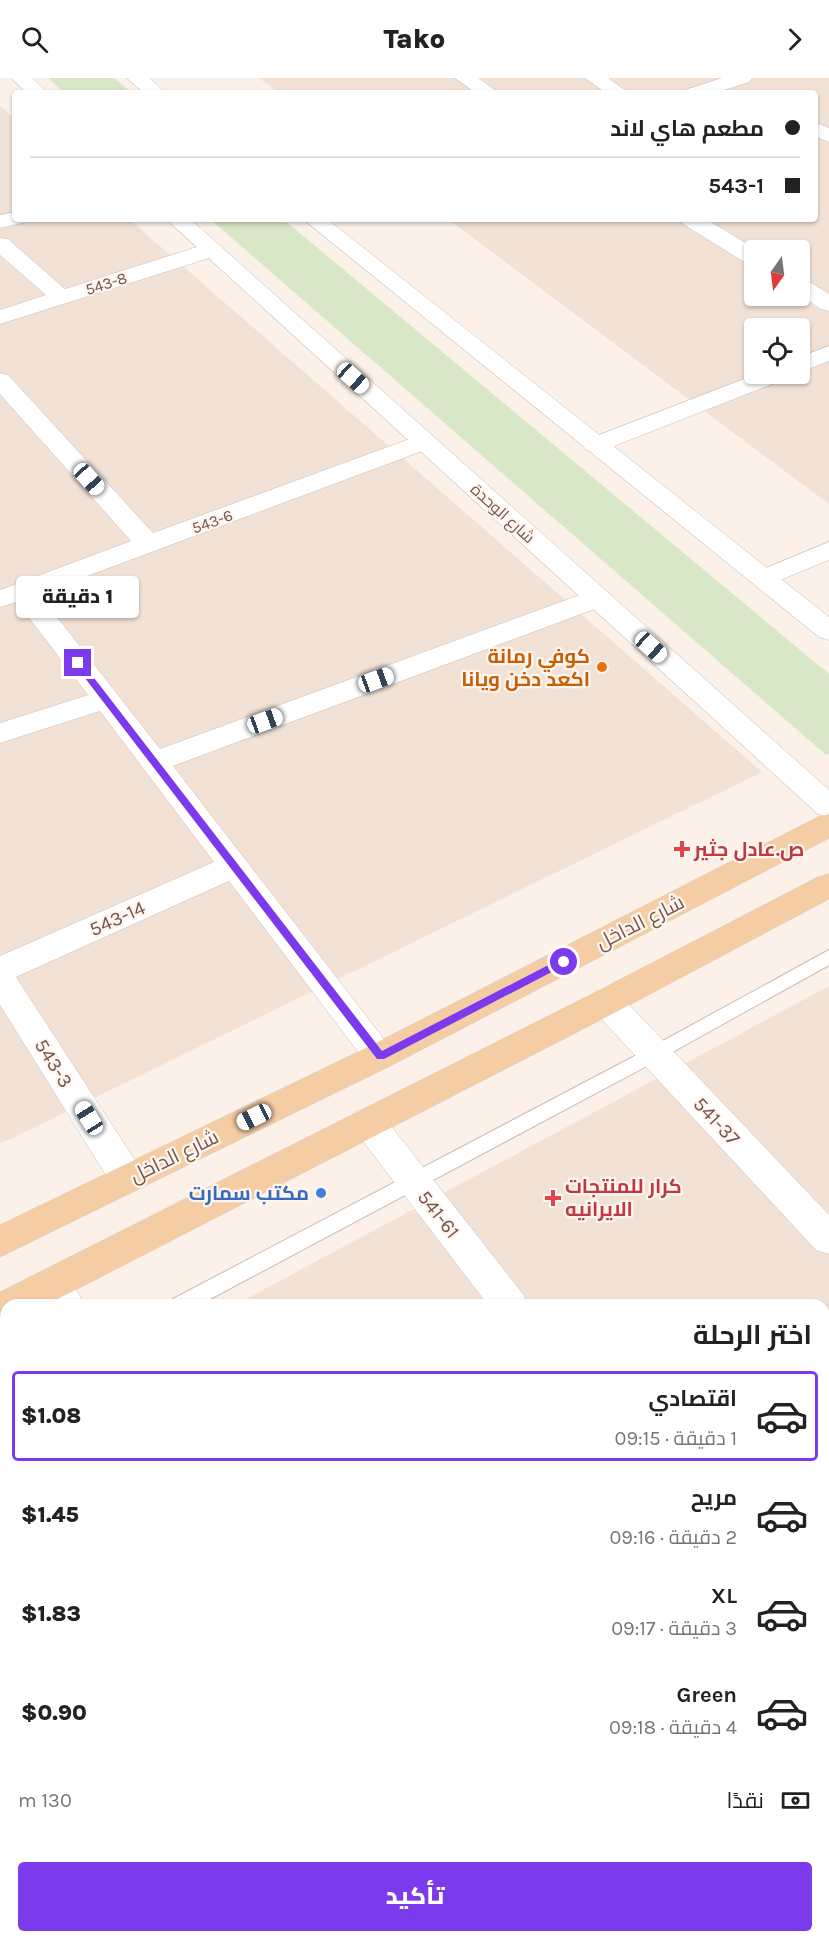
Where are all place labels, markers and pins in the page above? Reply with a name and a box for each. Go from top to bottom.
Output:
place label: كوفي رمانة اكعد دخن ويانا [461,645,590,691]
marker: كوفي رمانة اكعد دخن ويانا [595,660,609,674]
place label: ص.عادل جثير [693,838,804,861]
marker: ص.عادل جثير [675,842,689,856]
place label: كرار للمنتجات الايرانيه [565,1175,682,1221]
place label: مكتب سمارت [189,1182,309,1205]
marker: مكتب سمارت [314,1186,328,1200]
marker: كرار للمنتجات الايرانيه [546,1191,560,1205]

